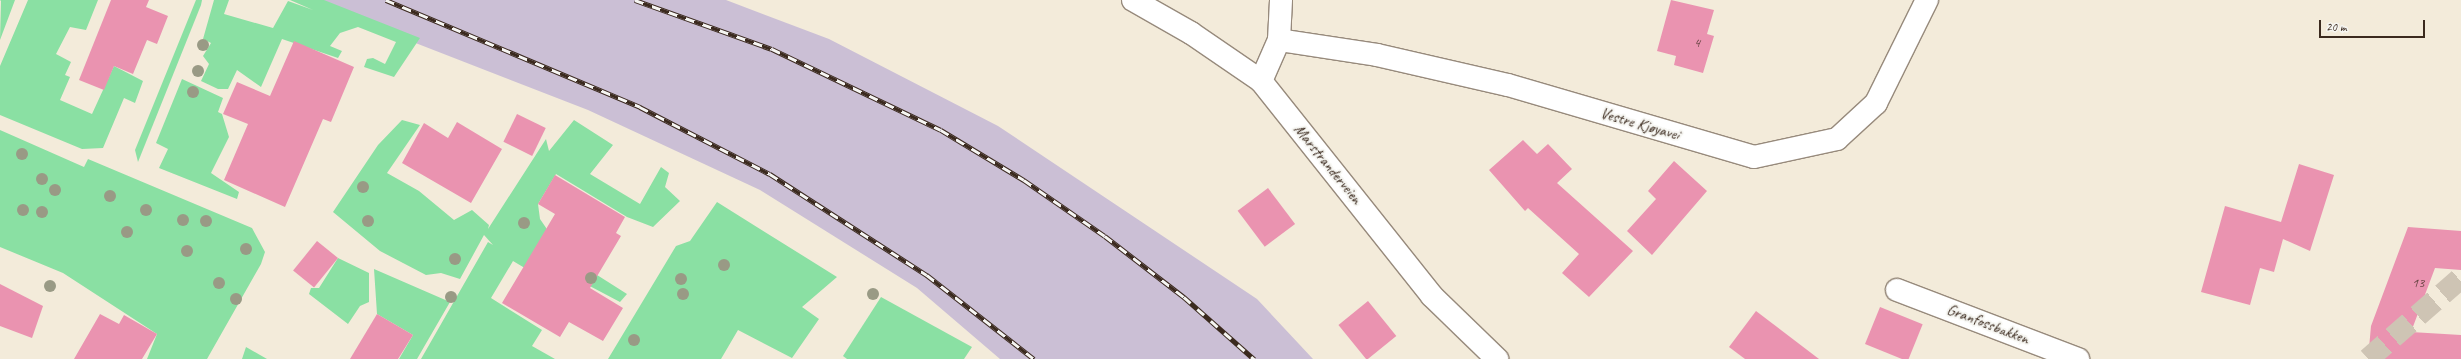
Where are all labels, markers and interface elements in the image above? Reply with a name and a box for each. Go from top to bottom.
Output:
scale bar [2321,12,2427,38]
text: 20 m [2326,19,2346,35]
house number: 4 [1694,35,1700,51]
street label: Vestre Kjøyavei [1598,104,1682,144]
street label: Marstranderveien [1290,120,1366,208]
house number: 13 [2412,275,2424,291]
street label: Granfossbakken [1944,300,2032,348]

